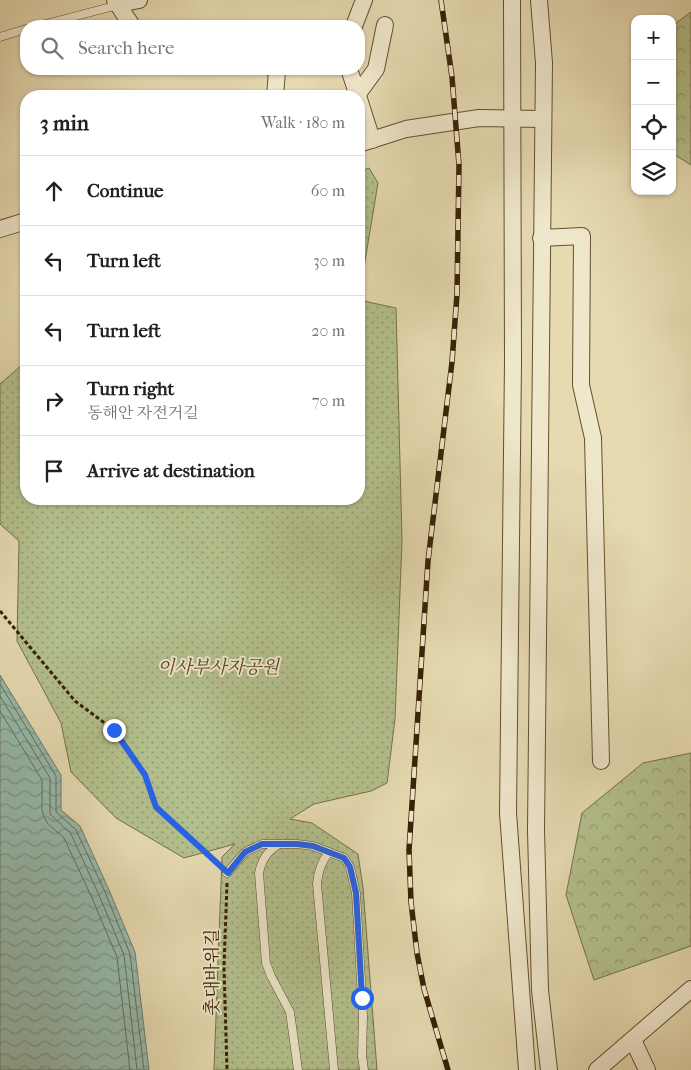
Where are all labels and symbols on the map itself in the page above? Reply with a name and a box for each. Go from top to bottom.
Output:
park label: 이사부사자공원 [157,657,280,678]
route end [103,719,126,742]
street label: 촛대바위길 [202,929,223,1015]
route start [351,987,374,1010]

